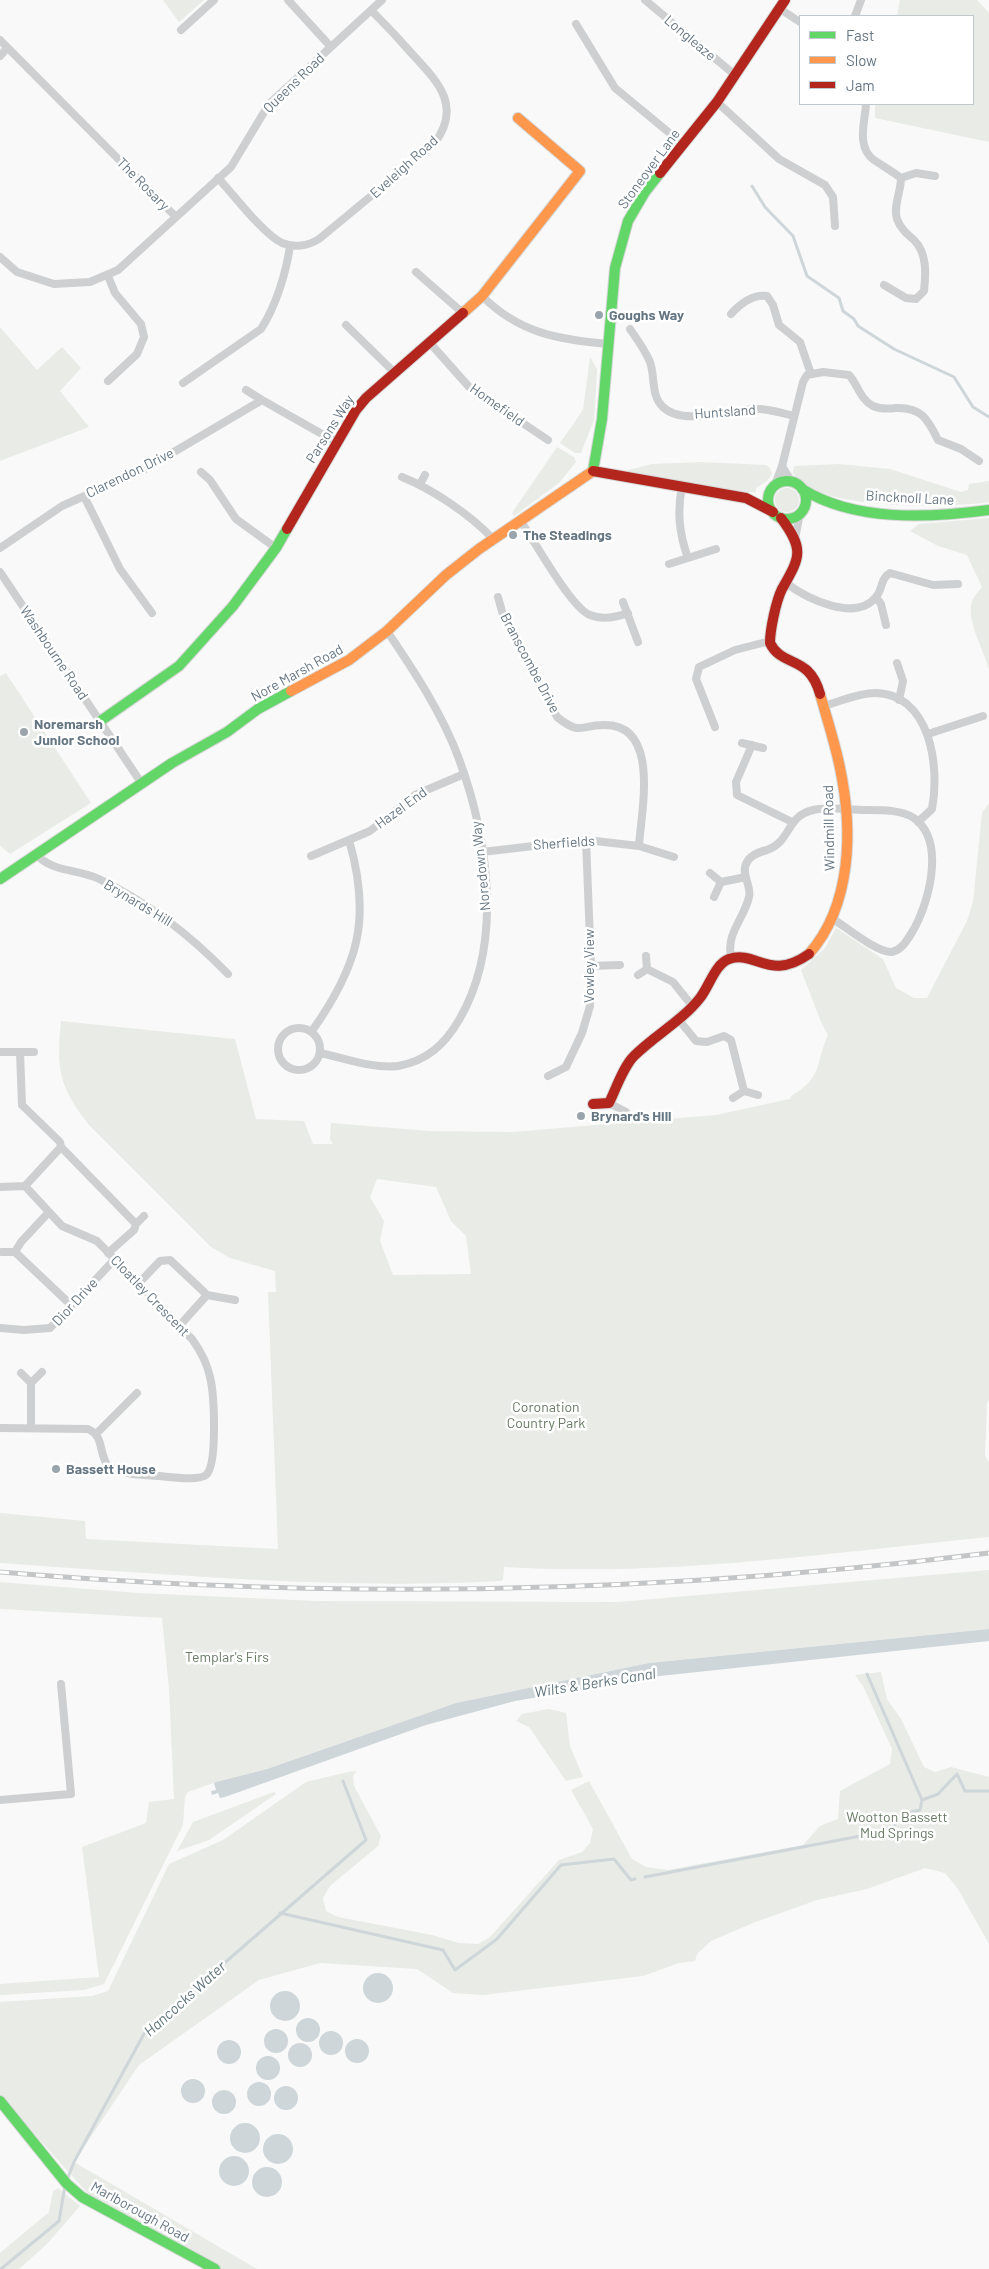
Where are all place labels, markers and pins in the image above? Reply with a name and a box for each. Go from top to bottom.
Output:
place label: Goughs Way [609,307,684,323]
marker: Goughs Way [593,309,605,321]
place label: The Steadings [523,527,612,543]
marker: The Steadings [507,529,519,541]
place label: Noremarsh Junior School [34,716,119,749]
marker: Noremarsh Junior School [18,726,30,738]
place label: Brynard's Hill [591,1108,671,1124]
marker: Brynard's Hill [575,1110,587,1122]
place label: Bassett House [66,1461,156,1477]
marker: Bassett House [50,1463,62,1475]

